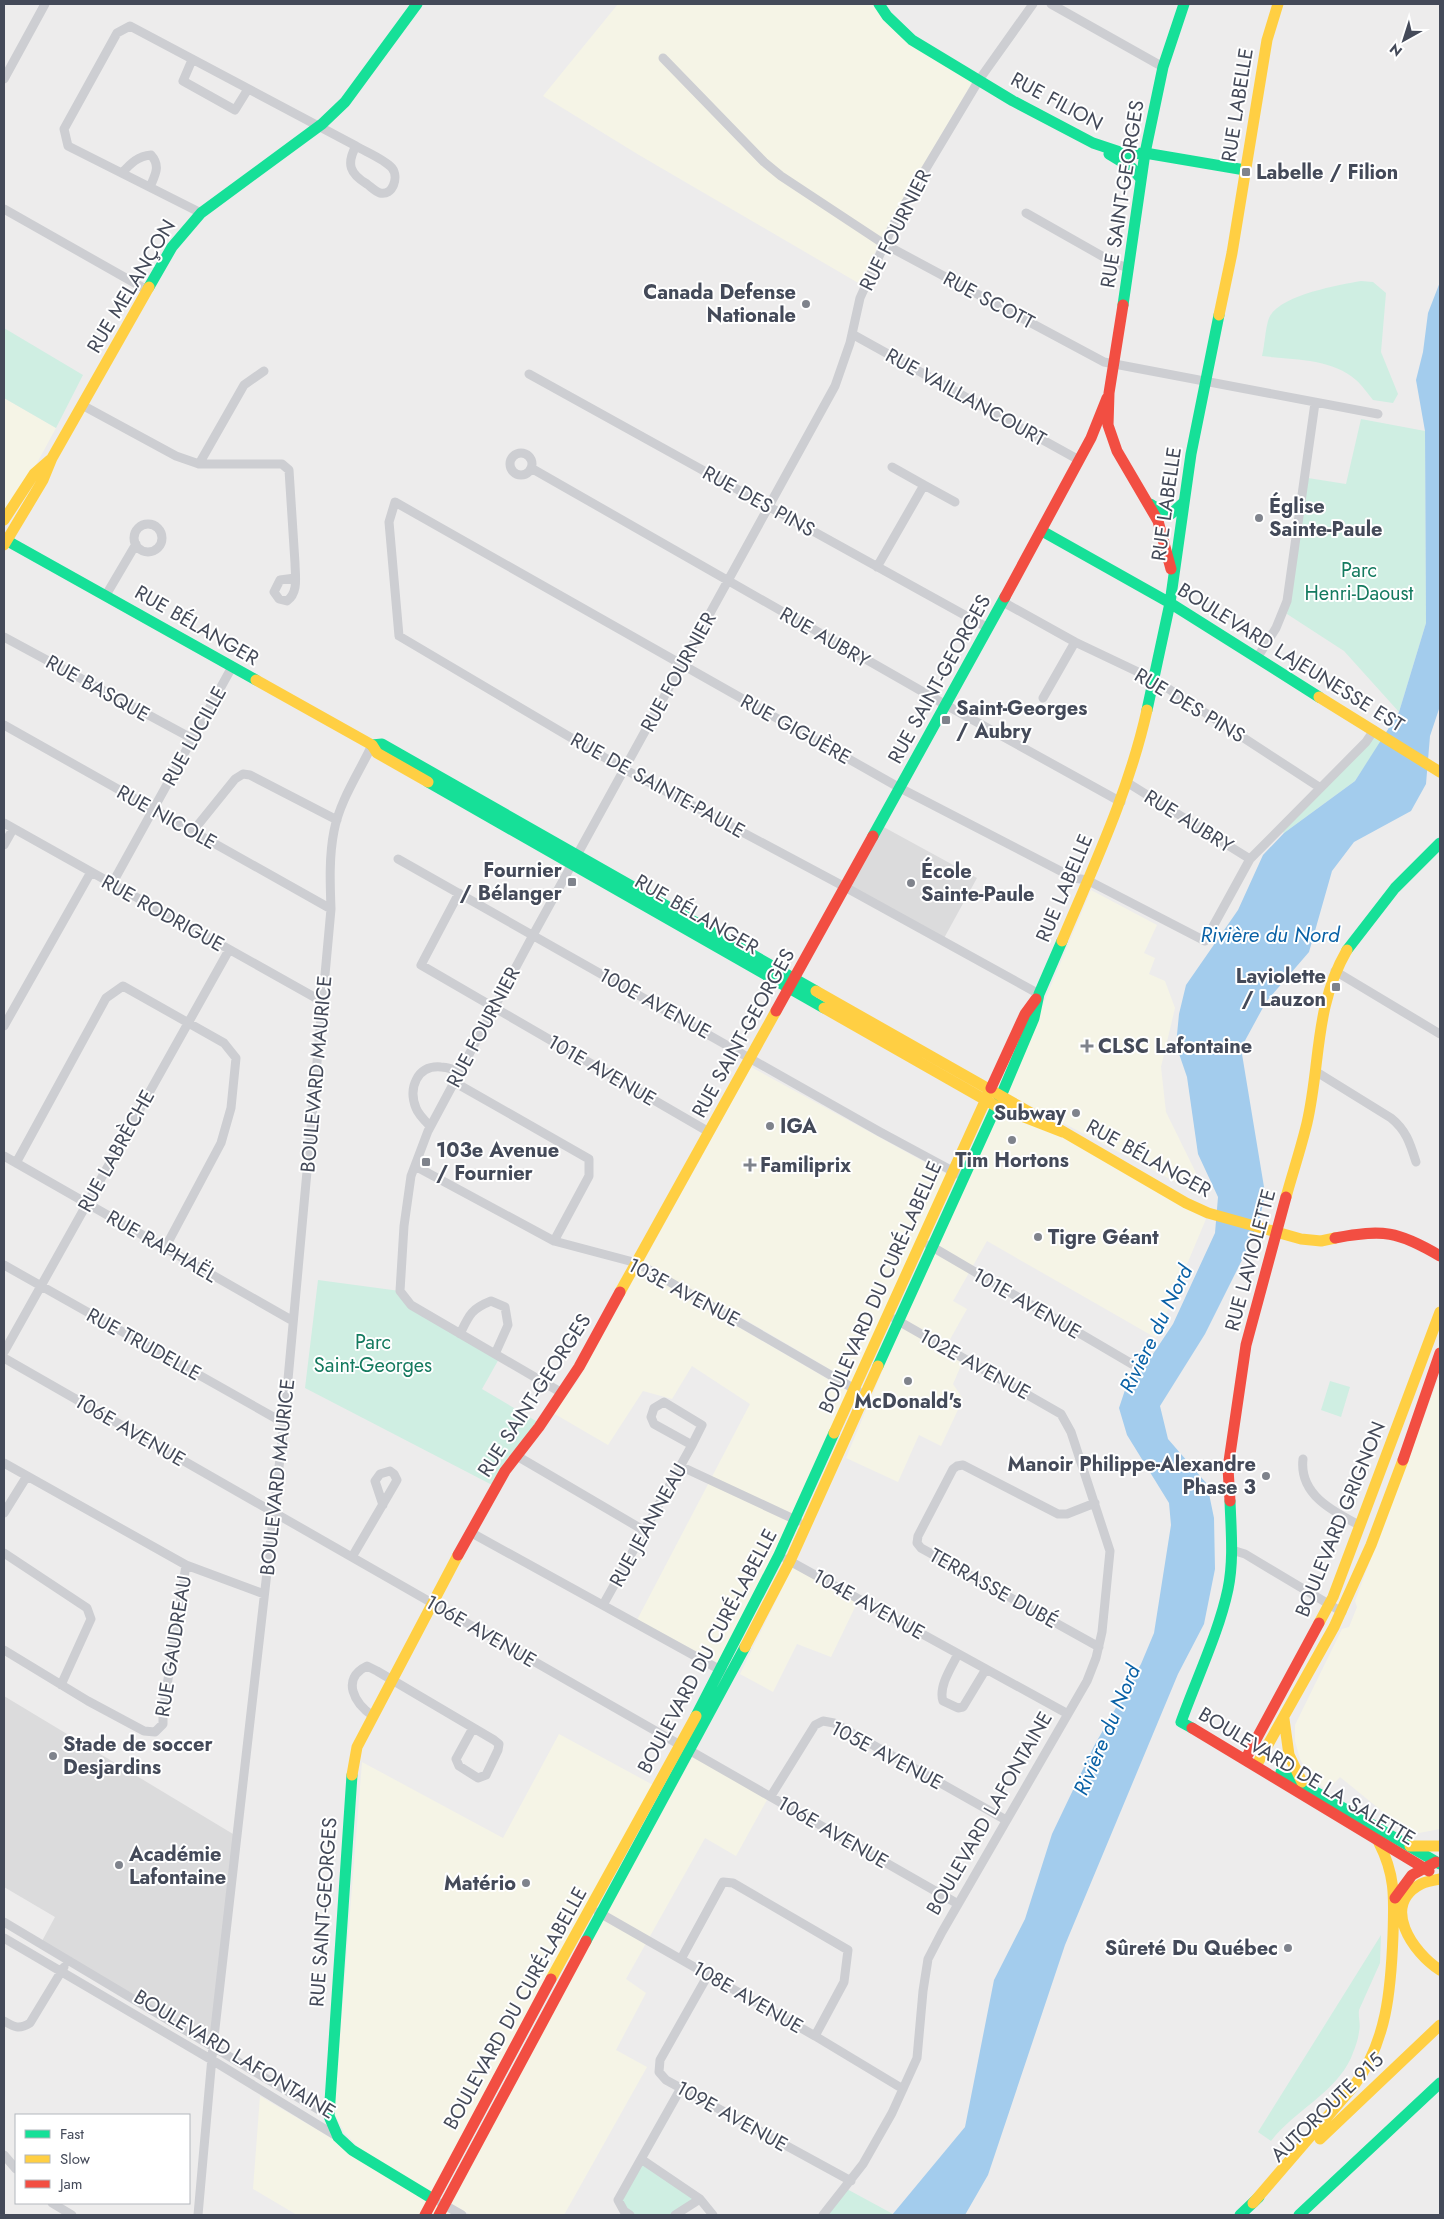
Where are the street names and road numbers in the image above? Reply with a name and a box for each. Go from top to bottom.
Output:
street label: RUE LABELLE [1214,46,1261,164]
street label: RUE FILION [1005,65,1108,138]
street label: RUE SAINT-GEORGES [1093,98,1152,290]
street label: RUE FOURNIER [852,164,939,296]
street label: RUE MELANÇON [80,214,183,359]
street label: RUE SCOTT [938,264,1040,337]
street label: RUE VAILLANCOURT [880,341,1052,454]
street label: RUE LABELLE [1144,445,1189,563]
street label: RUE DES PINS [697,459,820,544]
street label: BOULEVARD LAJEUNESSE EST [1172,576,1410,740]
street label: RUE BÉLANGER [129,578,264,673]
street label: RUE SAINT-GEORGES [881,589,998,769]
street label: RUE AUBRY [774,600,876,675]
street label: RUE FOURNIER [634,607,723,737]
street label: RUE BASQUE [40,648,155,729]
street label: RUE DES PINS [1129,661,1251,750]
street label: RUE LUCILLE [155,681,234,791]
street label: RUE GIGUÈRE [735,687,856,772]
street label: RUE DE SAINTE-PAULE [565,725,750,846]
street label: RUE NICOLE [111,778,222,857]
street label: RUE AUBRY [1139,783,1239,861]
street label: RUE LABELLE [1029,830,1100,947]
street label: RUE BÉLANGER [629,867,764,962]
street label: RUE RODRIGUE [96,868,229,959]
street label: RUE SAINT-GEORGES [685,943,802,1123]
street label: 100E AVENUE [593,961,716,1046]
street label: RUE FOURNIER [439,962,527,1093]
street label: BOULEVARD MAURICE [293,974,340,1174]
street label: 101E AVENUE [542,1028,662,1113]
street label: RUE LABRÈCHE [71,1085,162,1218]
street label: RUE BÉLANGER [1081,1112,1217,1205]
street label: BOULEVARD DU CURÉ-LABELLE [812,1156,949,1418]
street label: RUE LAVIOLETTE [1218,1186,1283,1334]
street label: RUE RAPHAËL [101,1203,223,1290]
street label: 103E AVENUE [623,1251,745,1334]
street label: 101E AVENUE [967,1261,1087,1346]
street label: RUE TRUDELLE [81,1301,206,1388]
street label: RUE SAINT-GEORGES [471,1308,598,1483]
street label: 102E AVENUE [914,1322,1036,1407]
street label: BOULEVARD MAURICE [253,1377,302,1577]
street label: 106E AVENUE [69,1387,191,1474]
street label: BOULEVARD GRIGNON [1288,1417,1393,1621]
street label: RUE JEANNEAU [602,1458,694,1592]
street label: BOULEVARD DU CURÉ-LABELLE [630,1524,784,1779]
street label: TERRASSE DUBÉ [924,1541,1063,1636]
street label: 104E AVENUE [807,1562,930,1647]
street label: RUE GAUDREAU [148,1573,199,1719]
street label: 106E AVENUE [420,1588,542,1675]
street label: BOULEVARD DE LA SALETTE [1193,1700,1421,1853]
street label: BOULEVARD LAFONTAINE [919,1706,1060,1920]
street label: 105E AVENUE [825,1714,948,1797]
street label: 106E AVENUE [772,1789,894,1876]
street label: RUE SAINT-GEORGES [302,1816,345,2008]
street label: BOULEVARD DU CURÉ-LABELLE [436,1882,594,2135]
street label: 108E AVENUE [687,1954,808,2041]
street label: BOULEVARD LAFONTAINE [128,1983,341,2126]
street label: AUTOROUTE 915 [1264,2046,1390,2169]
street label: 109E AVENUE [671,2074,793,2159]

